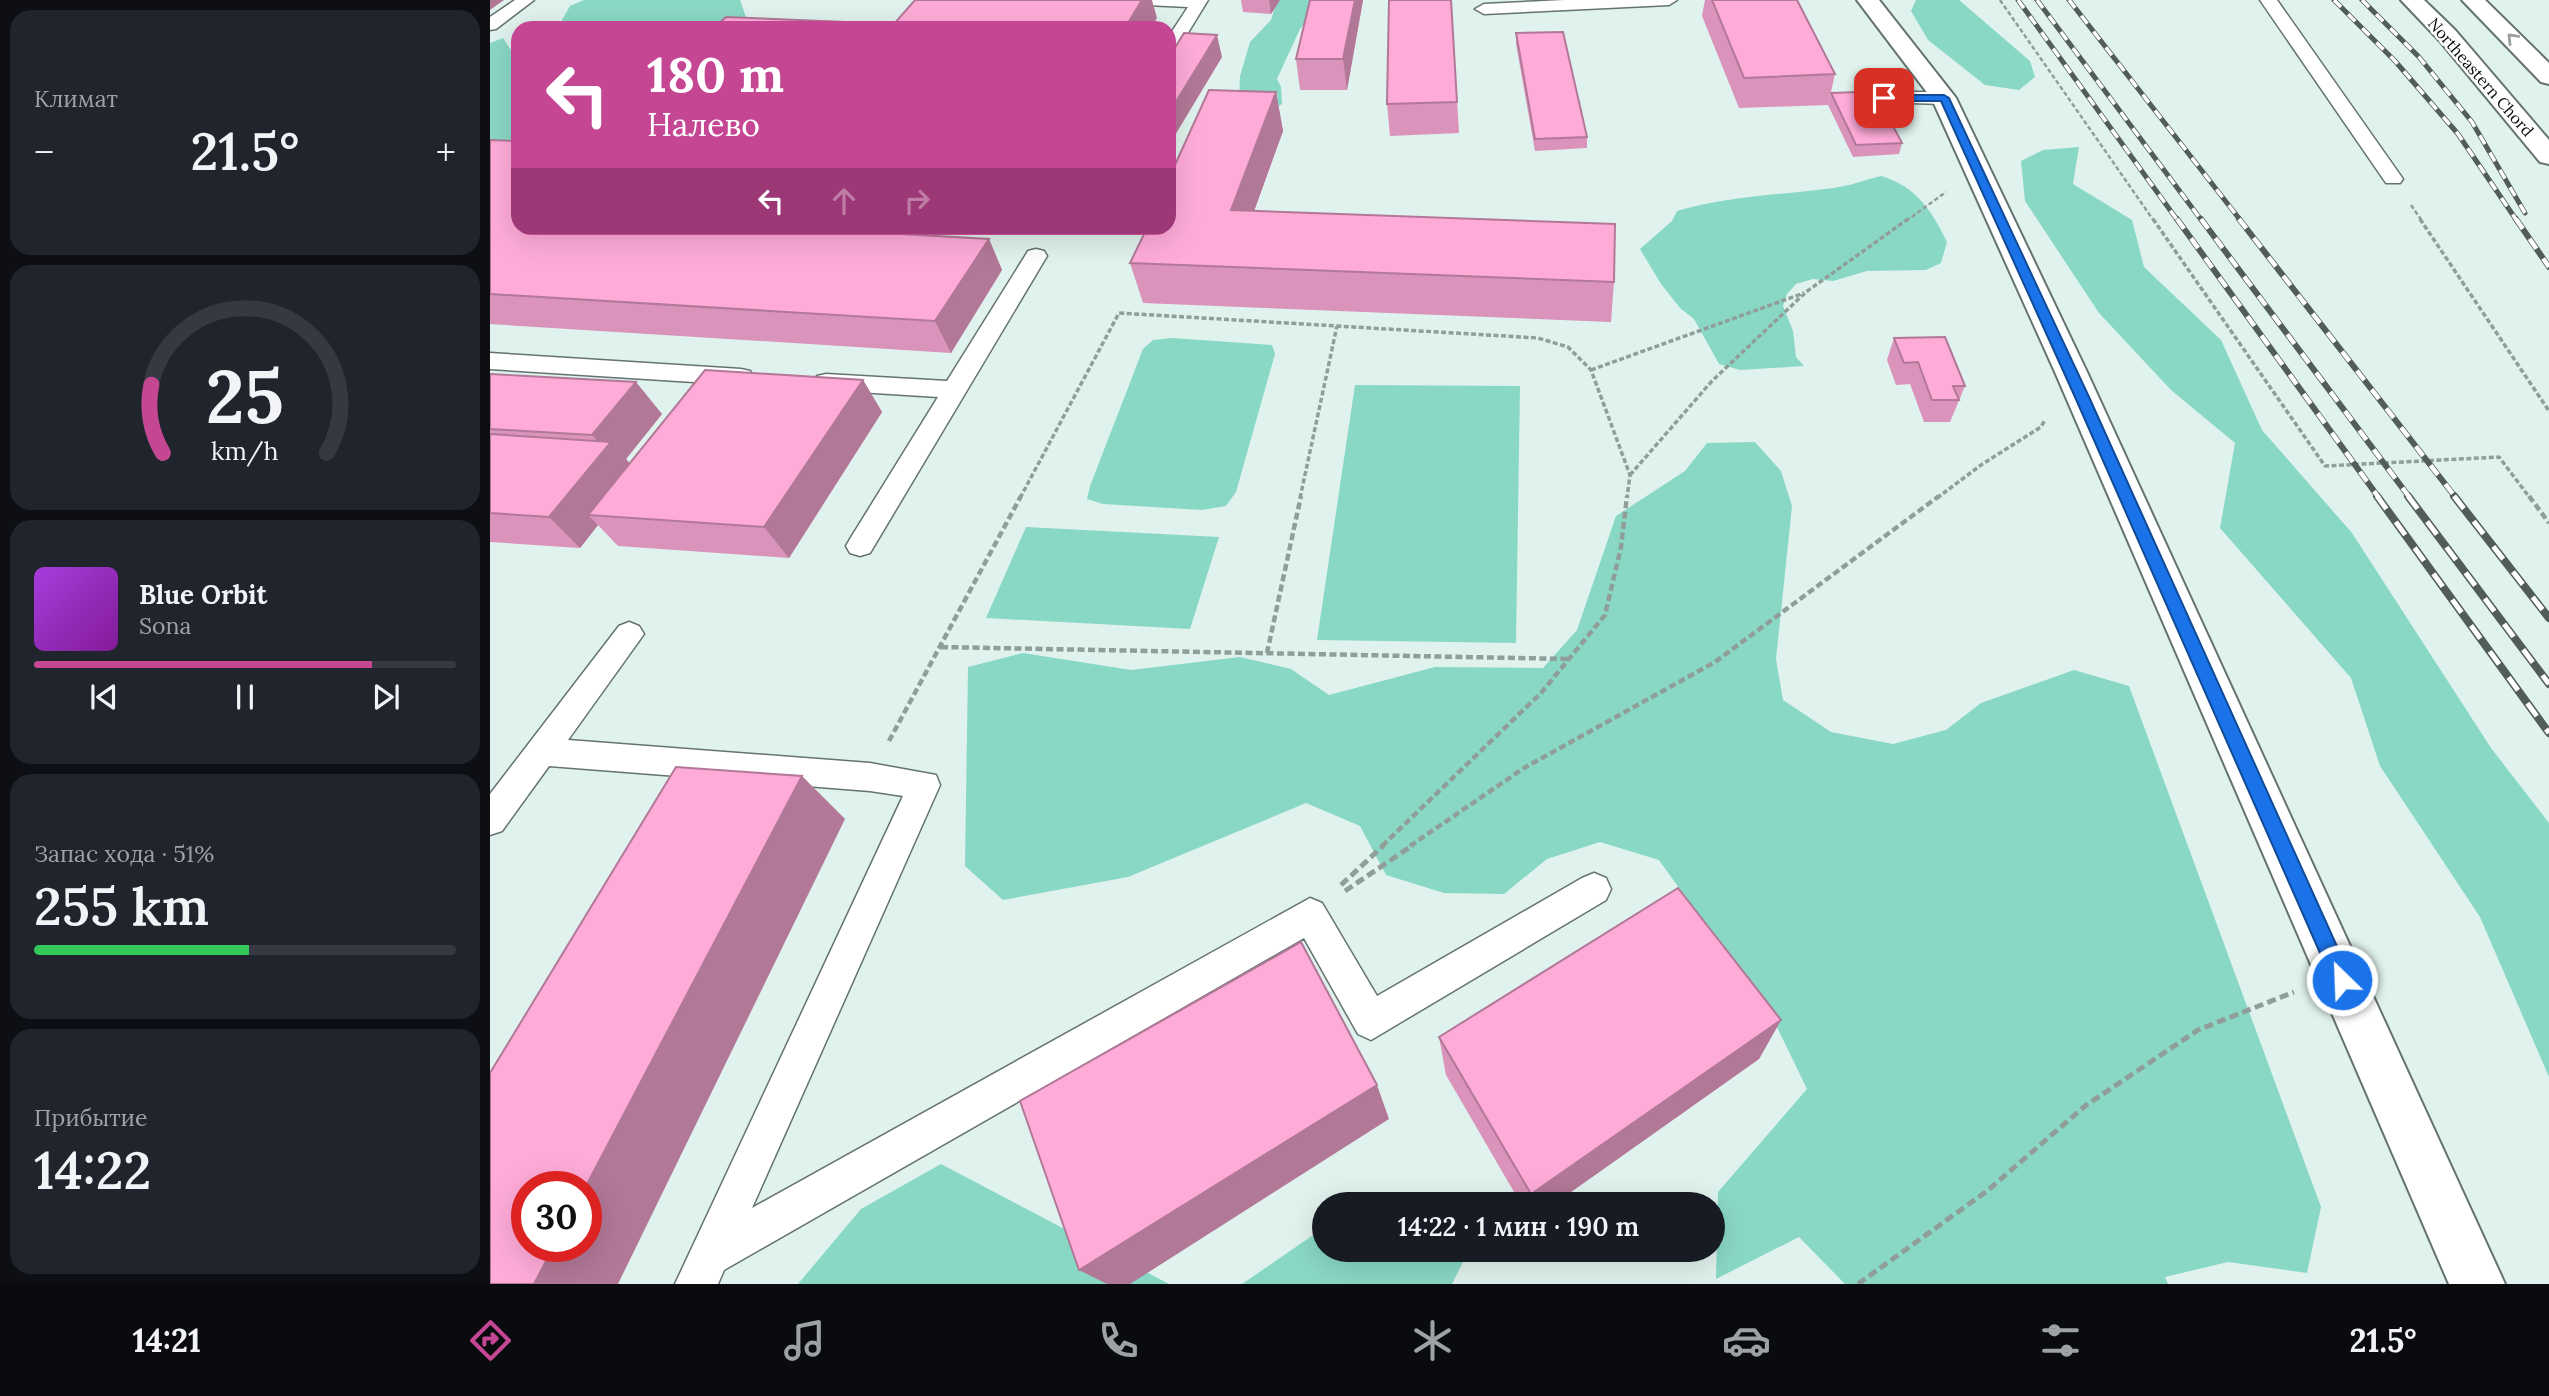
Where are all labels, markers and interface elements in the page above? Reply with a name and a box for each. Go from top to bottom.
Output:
street label: Northeastern Chord [2424,14,2538,141]
one-way arrow [2508,33,2521,46]
text: 180 m [647,43,784,105]
icon: left [532,49,623,140]
pin [1854,68,1914,128]
icon: arrive [1865,79,1903,117]
text: Климат [34,84,118,113]
text: Налево [647,104,760,145]
text: 21.5° [191,118,299,184]
text: − [34,128,54,176]
text: + [436,128,456,176]
icon: left [752,182,790,220]
icon: ahead [825,182,863,220]
icon: right [898,182,936,220]
text: 25 [206,351,284,444]
text: km/h [211,435,279,467]
text: Blue Orbit [139,578,267,611]
text: Sona [139,611,191,640]
icon: previous [85,678,123,716]
icon: pause [226,678,264,716]
icon: next [367,678,405,716]
text: Запас хода · 51% [34,839,214,868]
text: 255 km [34,873,209,939]
position arrow [2305,943,2379,1017]
text: Прибытие [34,1103,148,1132]
text: 14:22 [34,1137,151,1203]
speed limit sign: 30 [511,1171,602,1262]
text: 14:22 · 1 мин · 190 m [1398,1210,1639,1243]
icon: directions [466,1316,515,1365]
icon: music [780,1316,829,1365]
icon: phone [1094,1316,1143,1365]
icon: climate [1408,1316,1457,1365]
icon: car [1722,1316,1771,1365]
icon: filters [2036,1316,2085,1365]
text: 14:21 [132,1320,201,1361]
text: 21.5° [2349,1320,2416,1361]

